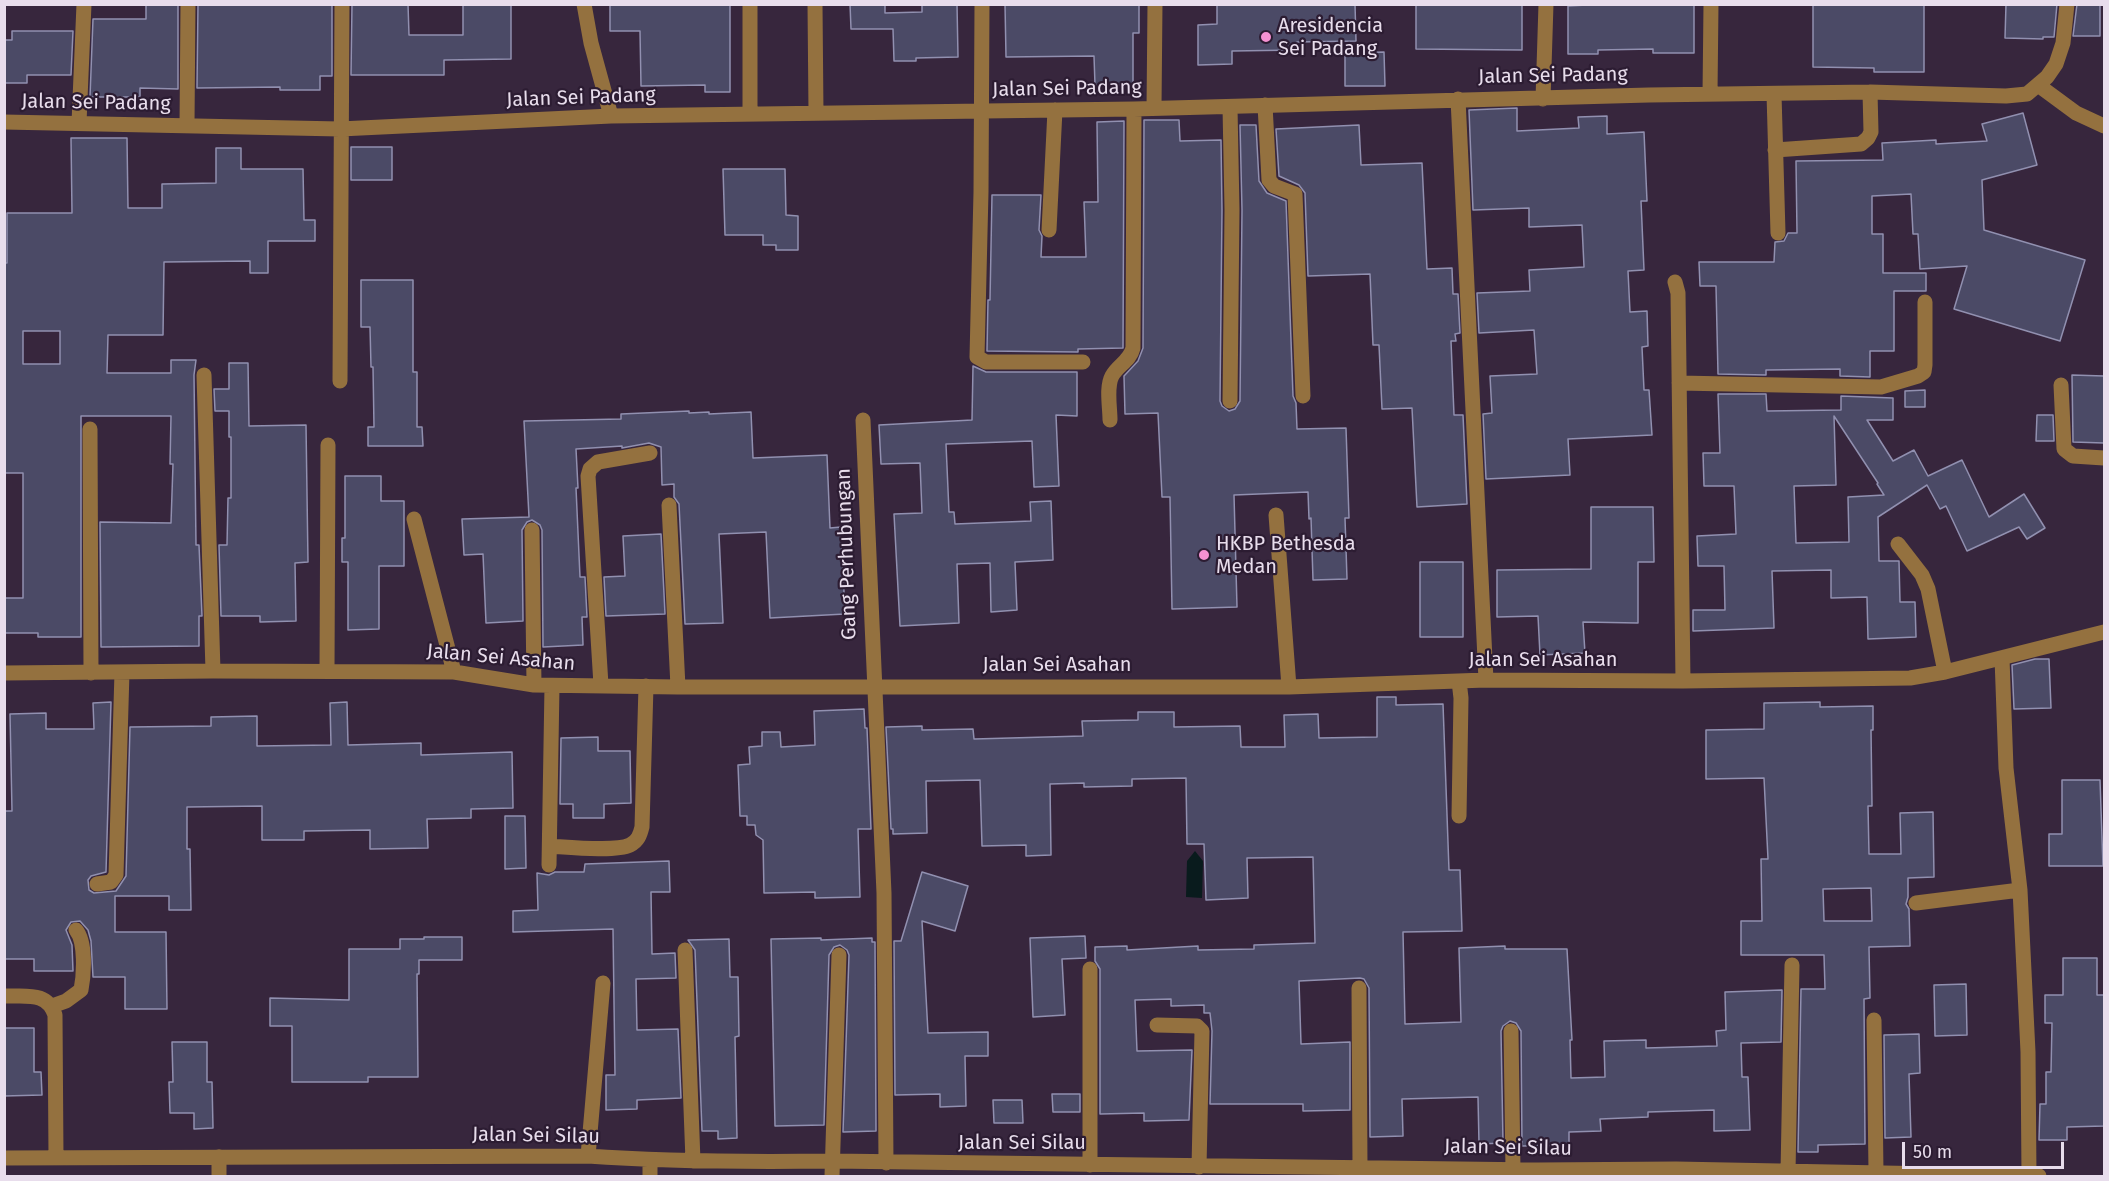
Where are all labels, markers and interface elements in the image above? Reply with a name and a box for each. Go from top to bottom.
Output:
place label: Aresidencia Sei Padang [1278,14,1383,61]
marker: Aresidencia Sei Padang [1259,30,1273,44]
street label: Jalan Sei Padang [1478,63,1628,89]
street label: Jalan Sei Padang [992,76,1142,102]
street label: Jalan Sei Padang [506,83,656,113]
street label: Jalan Sei Padang [21,90,171,116]
street label: Gang Perhubungan [832,468,862,640]
place label: HKBP Bethesda Medan [1216,532,1356,579]
marker: HKBP Bethesda Medan [1197,548,1211,562]
street label: Jalan Sei Asahan [426,640,576,676]
street label: Jalan Sei Asahan [1469,648,1617,672]
street label: Jalan Sei Asahan [983,653,1131,677]
street label: Jalan Sei Silau [472,1123,600,1149]
scale bar [1905,1130,2067,1168]
street label: Jalan Sei Silau [958,1131,1086,1155]
street label: Jalan Sei Silau [1444,1135,1572,1161]
text: 50 m [1913,1141,1952,1163]

